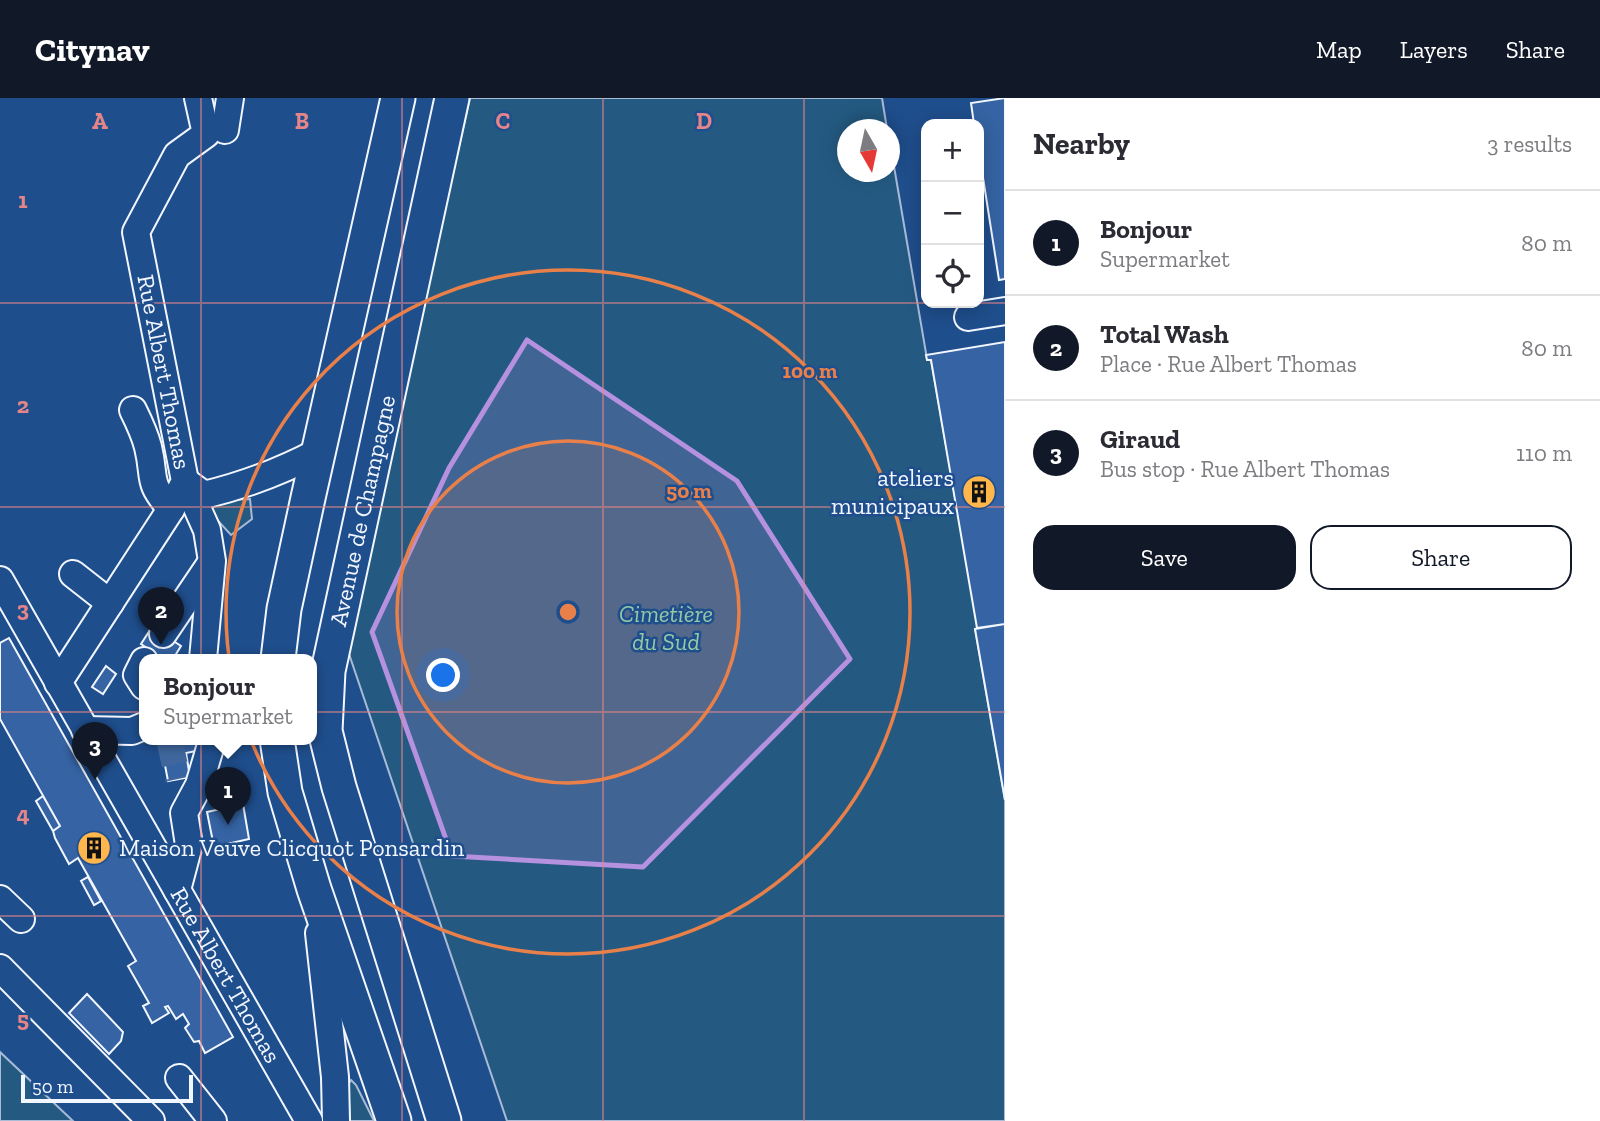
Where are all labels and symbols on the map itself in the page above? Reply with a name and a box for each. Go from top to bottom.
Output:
text: A [92,107,108,135]
text: B [295,107,309,135]
text: C [496,107,510,135]
text: D [696,107,712,135]
north arrow [837,119,900,182]
text: 1 [18,186,28,214]
street label: Rue Albert Thomas [131,272,198,472]
text: 100 m [783,358,838,383]
text: 2 [17,391,29,419]
street label: Avenue de Champagne [323,392,401,629]
place label: ateliers municipaux [831,463,954,520]
building icon: ateliers municipaux [960,473,998,511]
text: 50 m [666,478,712,503]
pin: 2 [138,587,184,645]
text: 3 [17,595,29,623]
park label: Cimetière du Sud [619,599,713,656]
centre of rings [556,600,580,624]
your location [426,658,460,692]
pin: 3 [72,722,118,780]
pin: 1 [205,767,251,825]
text: 4 [16,800,30,828]
building icon: Maison Veuve Clicquot Ponsardin [75,829,113,867]
place label: Maison Veuve Clicquot Ponsardin [119,833,464,862]
street label: Rue Albert Thomas [164,882,288,1068]
text: 5 [17,1005,29,1033]
scale bar [21,1072,192,1104]

